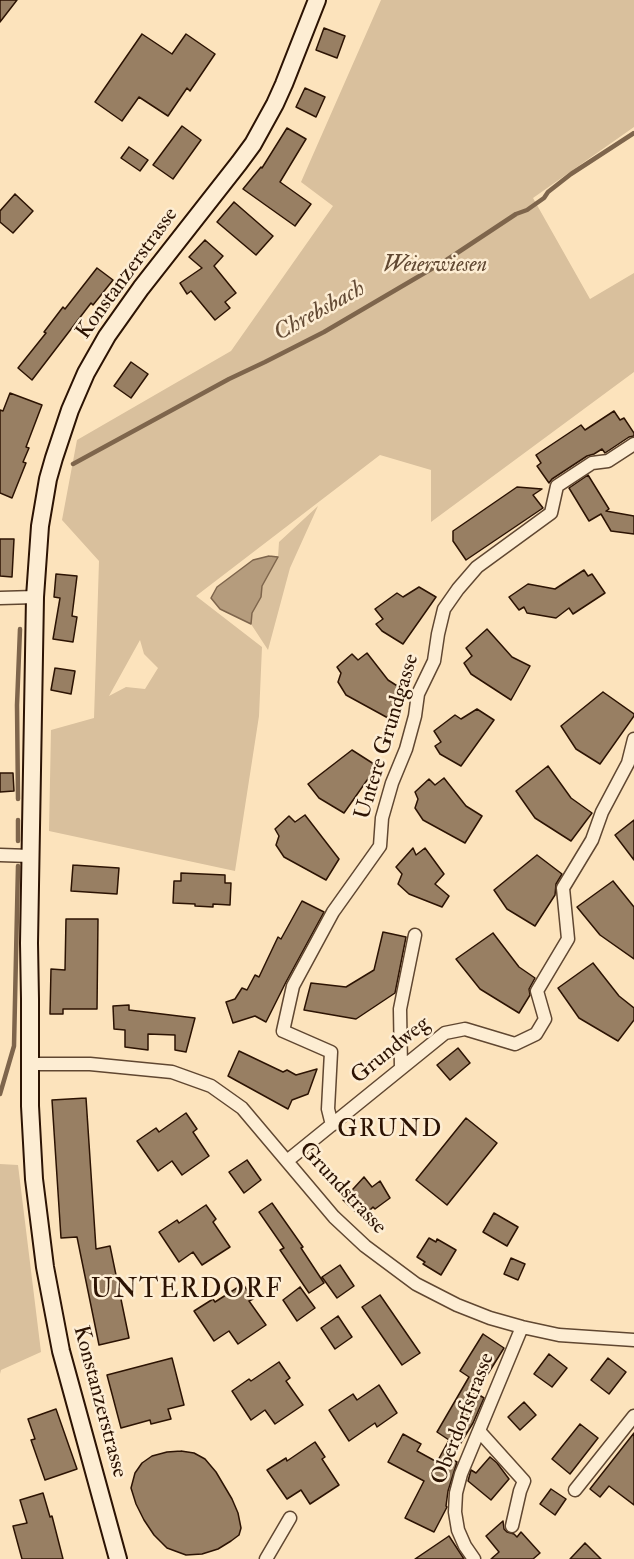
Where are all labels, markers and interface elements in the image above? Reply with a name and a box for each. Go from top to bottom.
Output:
street label: Konstanzerstrasse [71,203,185,345]
park label: Weierwiesen [383,253,487,279]
water label: Chrebsbach [269,275,371,349]
street label: Untere Grundgasse [350,651,426,823]
street label: Grundweg [346,1011,436,1091]
district label: GRUND [337,1117,443,1145]
street label: Grundstrasse [293,1137,391,1241]
district label: UNTERDORF [91,1275,283,1307]
street label: Konstanzerstrasse [66,1323,132,1481]
street label: Oberdorfstrasse [427,1349,501,1489]

